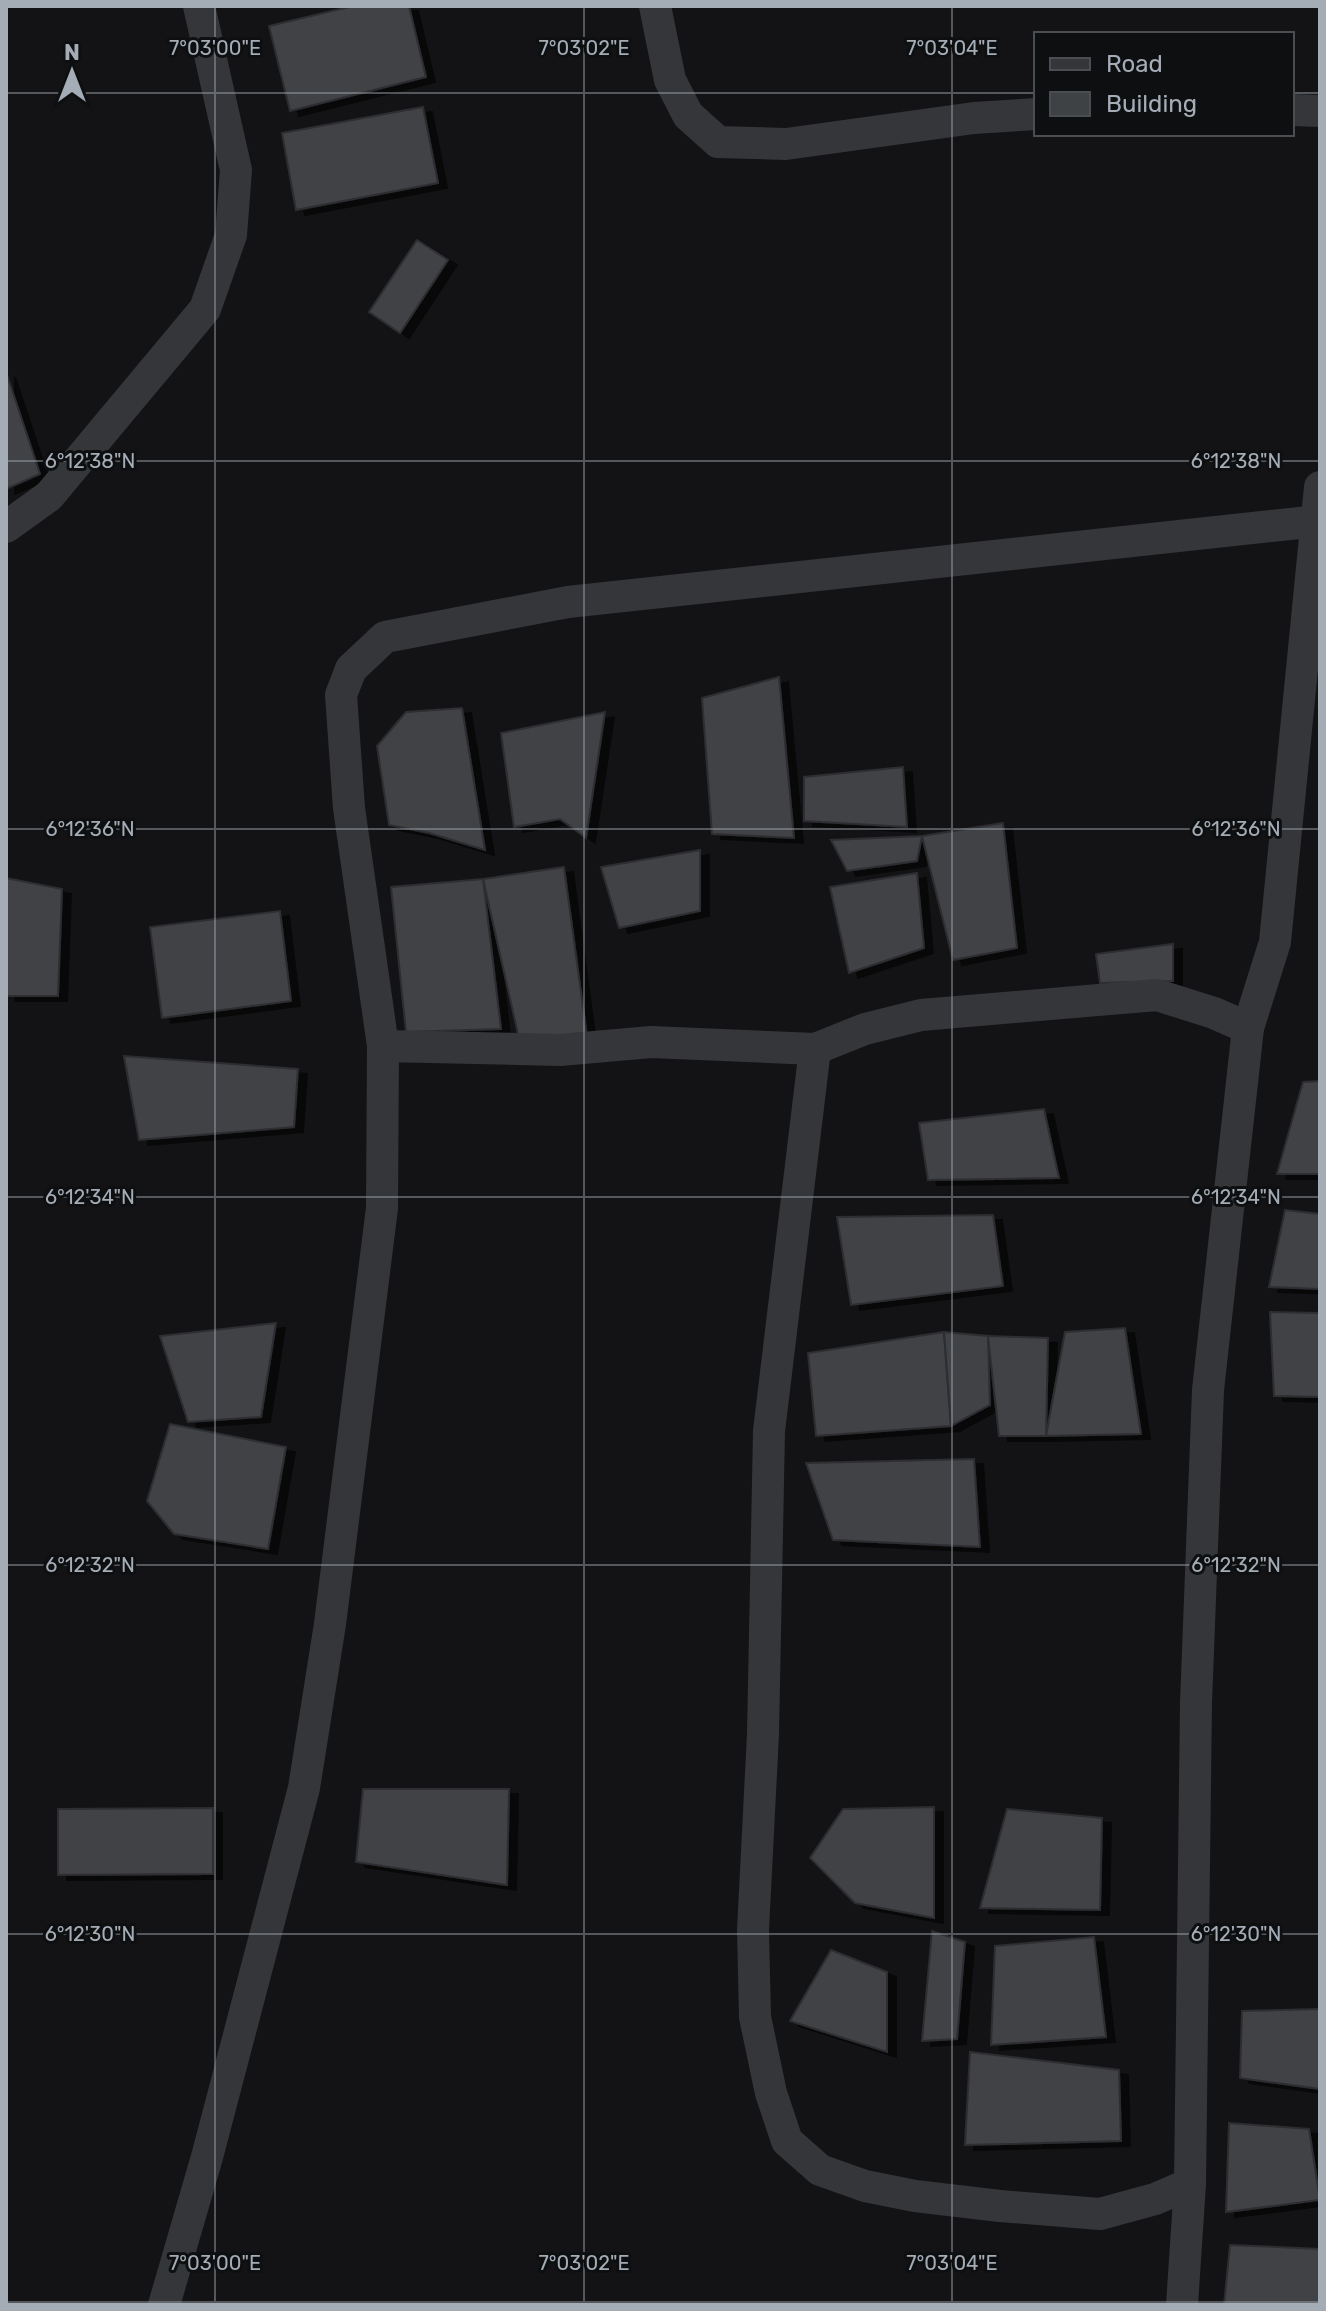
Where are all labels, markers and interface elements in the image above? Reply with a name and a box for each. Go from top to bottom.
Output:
north arrow [32,32,112,112]
legend [1034,32,1294,136]
text: 7°03'00"E [169,36,261,60]
text: 7°03'02"E [538,36,630,60]
text: 7°03'04"E [906,36,998,60]
text: N [64,39,80,66]
text: Road [1106,50,1163,78]
text: Building [1106,90,1197,118]
text: 6°12'38"N [45,449,135,473]
text: 6°12'38"N [1191,449,1281,473]
text: 6°12'36"N [45,817,135,841]
text: 6°12'36"N [1191,817,1281,841]
text: 6°12'34"N [45,1185,135,1209]
text: 6°12'34"N [1191,1185,1281,1209]
text: 6°12'32"N [45,1553,135,1577]
text: 6°12'32"N [1191,1553,1281,1577]
text: 6°12'30"N [45,1922,135,1946]
text: 6°12'30"N [1191,1922,1281,1946]
text: 7°03'00"E [169,2251,261,2275]
text: 7°03'02"E [538,2251,630,2275]
text: 7°03'04"E [906,2251,998,2275]

